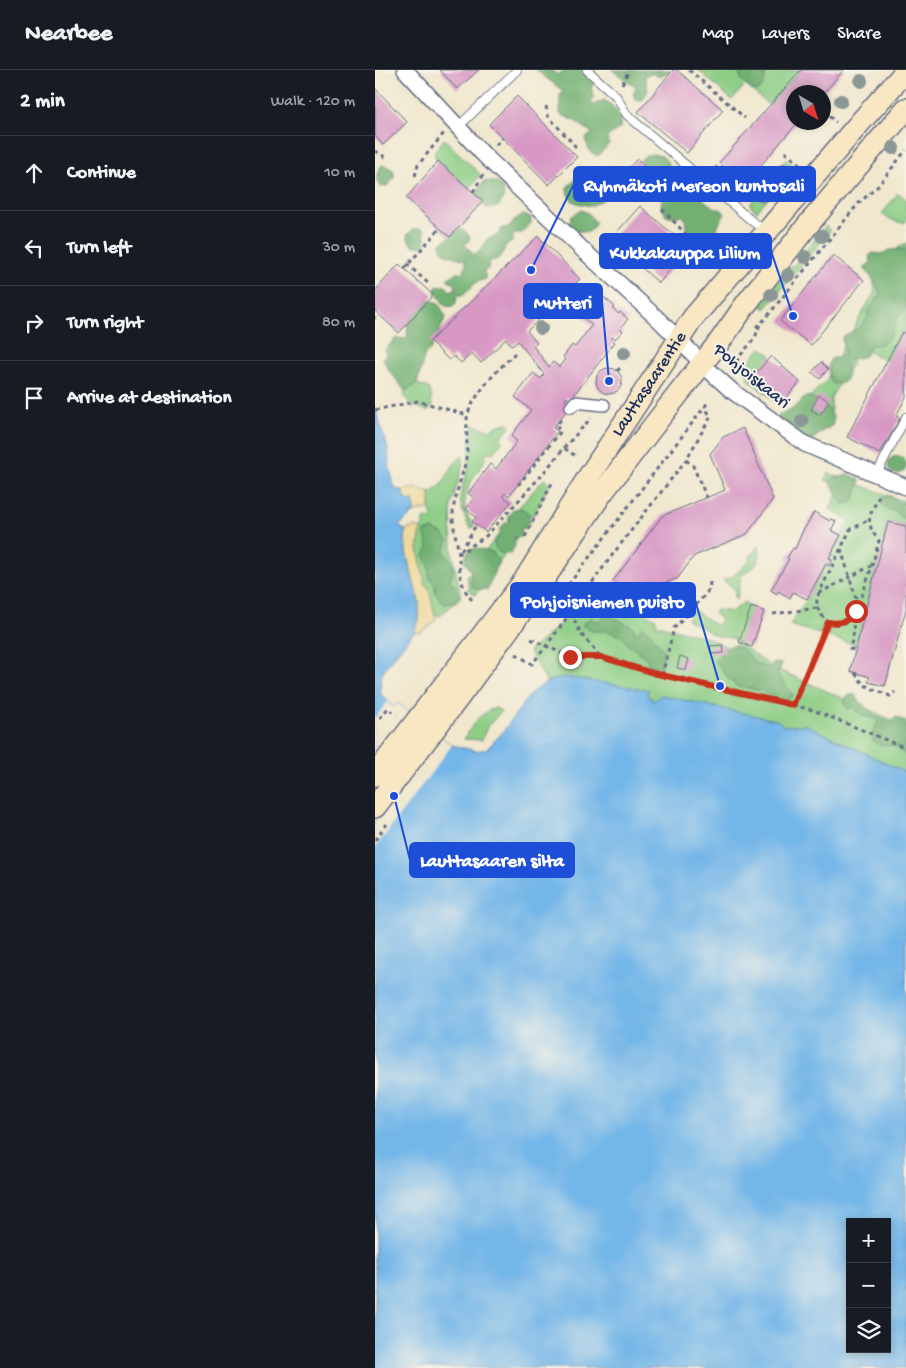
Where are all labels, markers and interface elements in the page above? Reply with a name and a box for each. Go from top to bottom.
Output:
text: Nearbee [25,20,112,49]
text: Map [702,24,734,45]
text: Layers [762,24,809,45]
text: Share [837,24,881,45]
north arrow [786,85,831,130]
text: 2 min [20,90,65,115]
text: Walk · 120 m [271,93,355,112]
icon: ahead [20,159,48,187]
text: Continue [67,162,136,185]
text: 10 m [324,164,355,183]
callout: Ryhmäkoti Mereon kuntosali [574,167,815,201]
text: Ryhmäkoti Mereon kuntosali [582,176,805,199]
icon: left [20,234,48,262]
callout: Kukkakauppa Lilium [600,234,771,268]
text: Turn left [67,237,131,260]
text: 30 m [322,239,355,258]
text: Kukkakauppa Lilium [609,243,761,266]
callout: Mutteri [524,284,602,318]
text: Mutteri [534,293,592,316]
icon: right [20,309,48,337]
text: Turn right [67,312,143,335]
text: 80 m [322,314,355,333]
street label: Lauttasaarentie [607,327,692,441]
street label: Pohjoiskaari [708,339,794,414]
icon: arrive [20,384,48,412]
text: Arrive at destination [67,387,231,410]
callout: Pohjoisniemen puisto [511,583,695,617]
text: Pohjoisniemen puisto [520,592,685,615]
route start [845,600,868,623]
route end [559,646,582,669]
callout: Lauttasaaren silta [410,843,574,877]
text: Lauttasaaren silta [420,851,566,874]
map controls [846,1218,891,1353]
button: + [846,1218,891,1263]
button: − [846,1263,891,1308]
button: layers [846,1308,891,1353]

